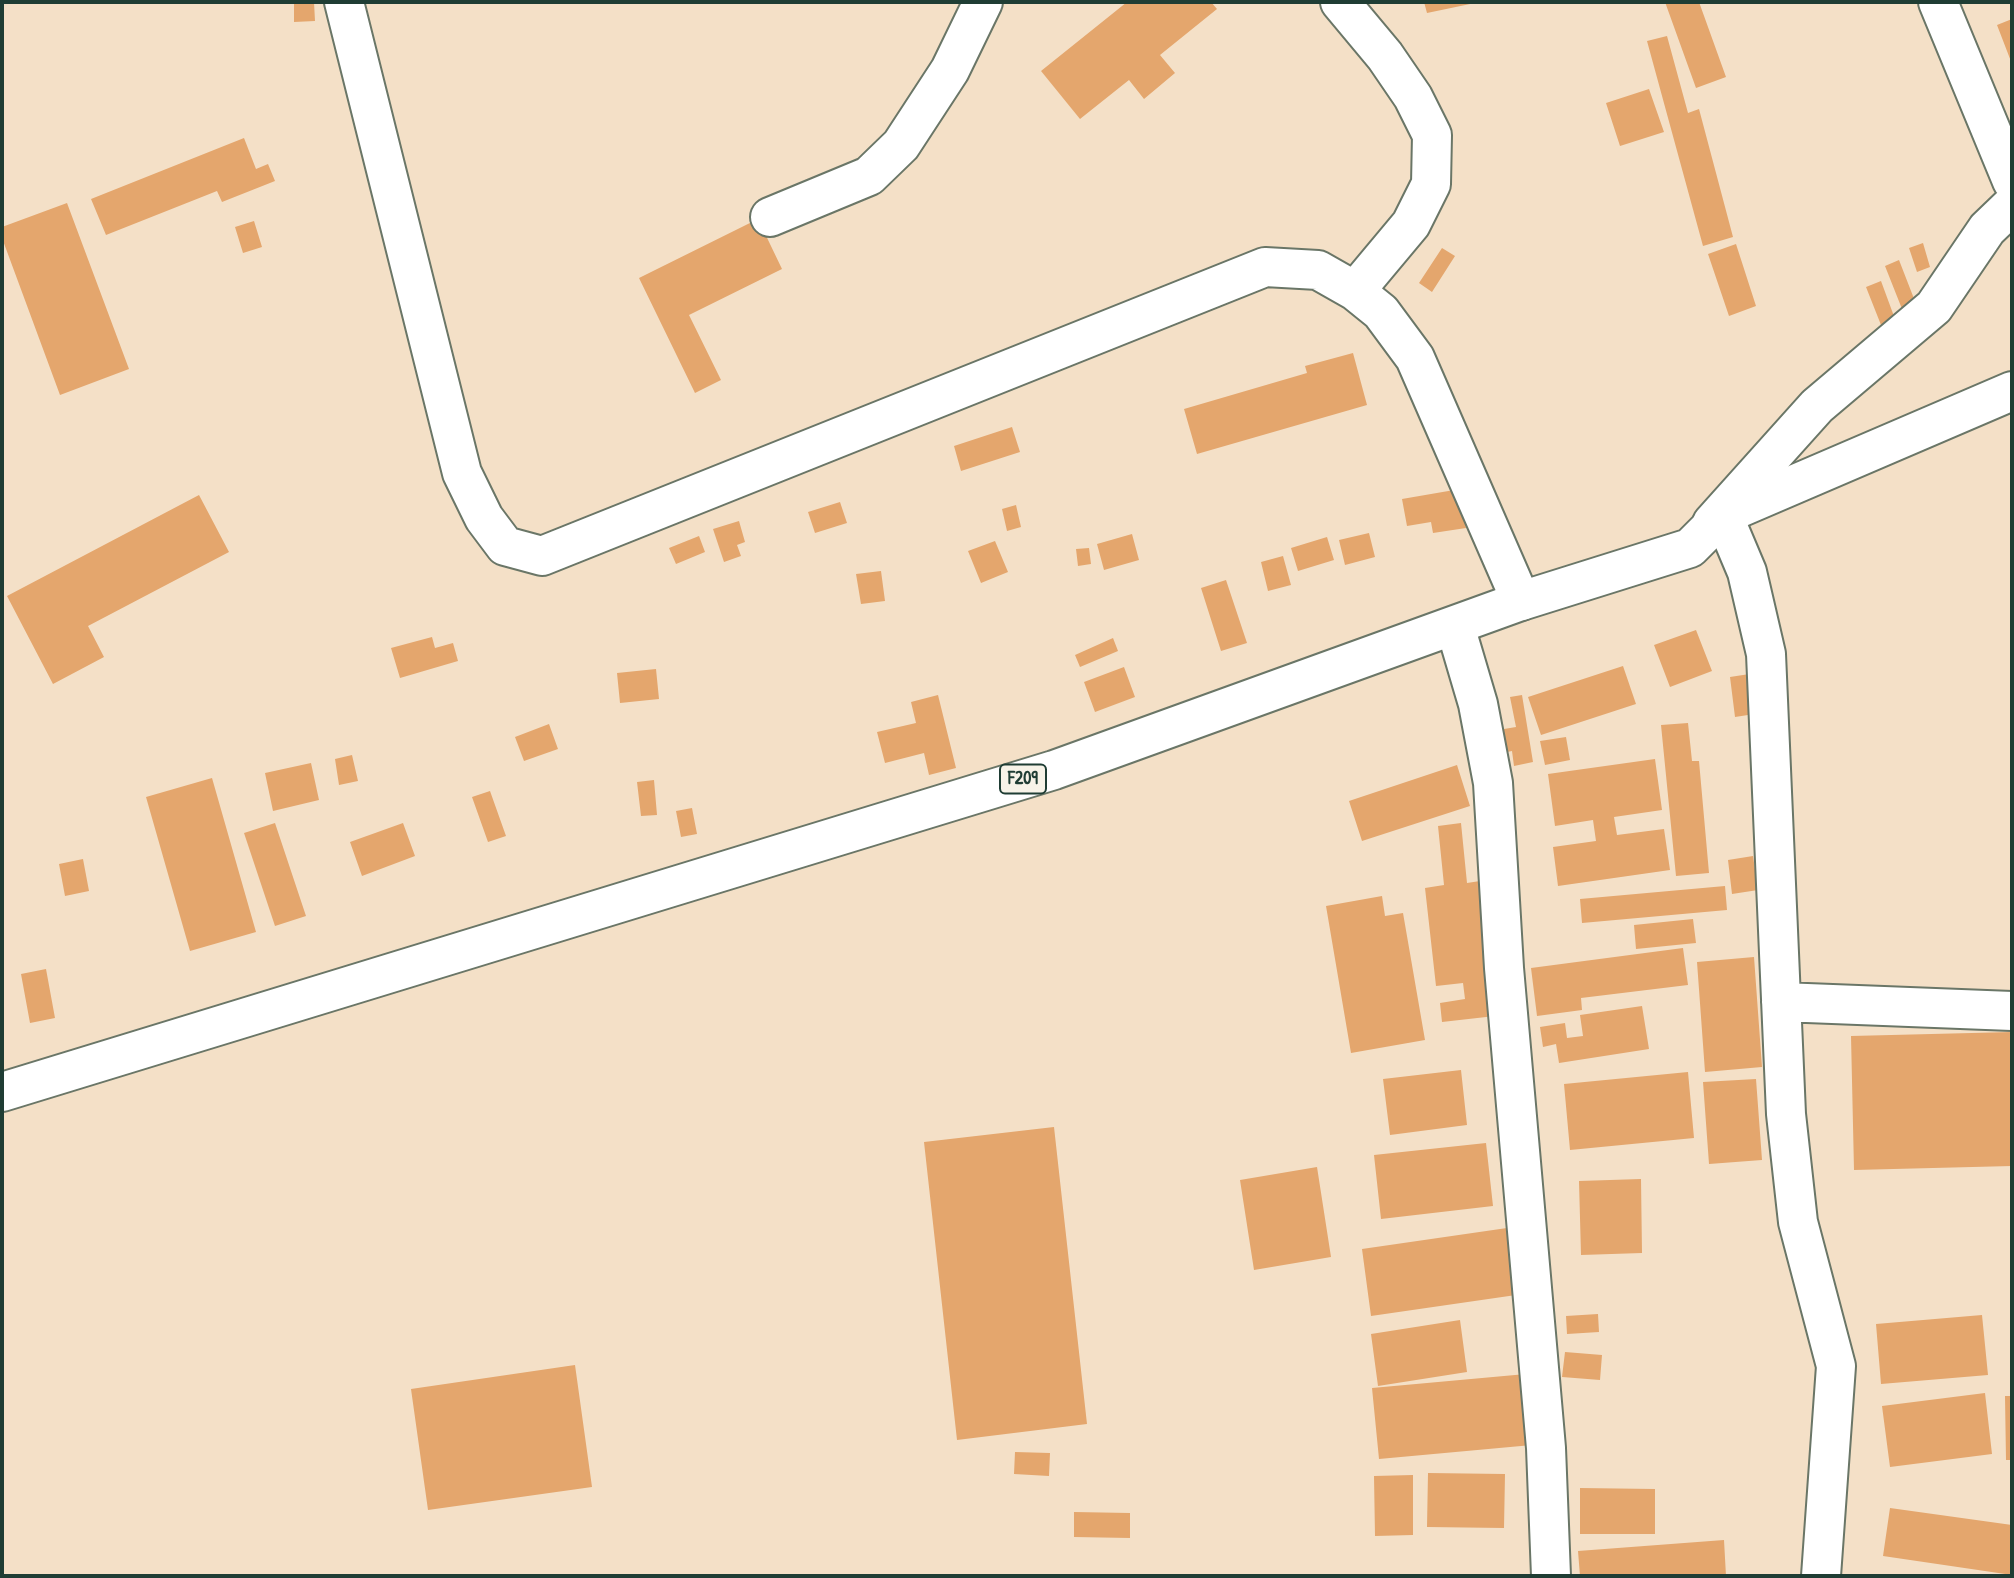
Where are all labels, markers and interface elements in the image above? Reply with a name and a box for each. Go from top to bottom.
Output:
road number: F209 [1000,764,1046,794]

